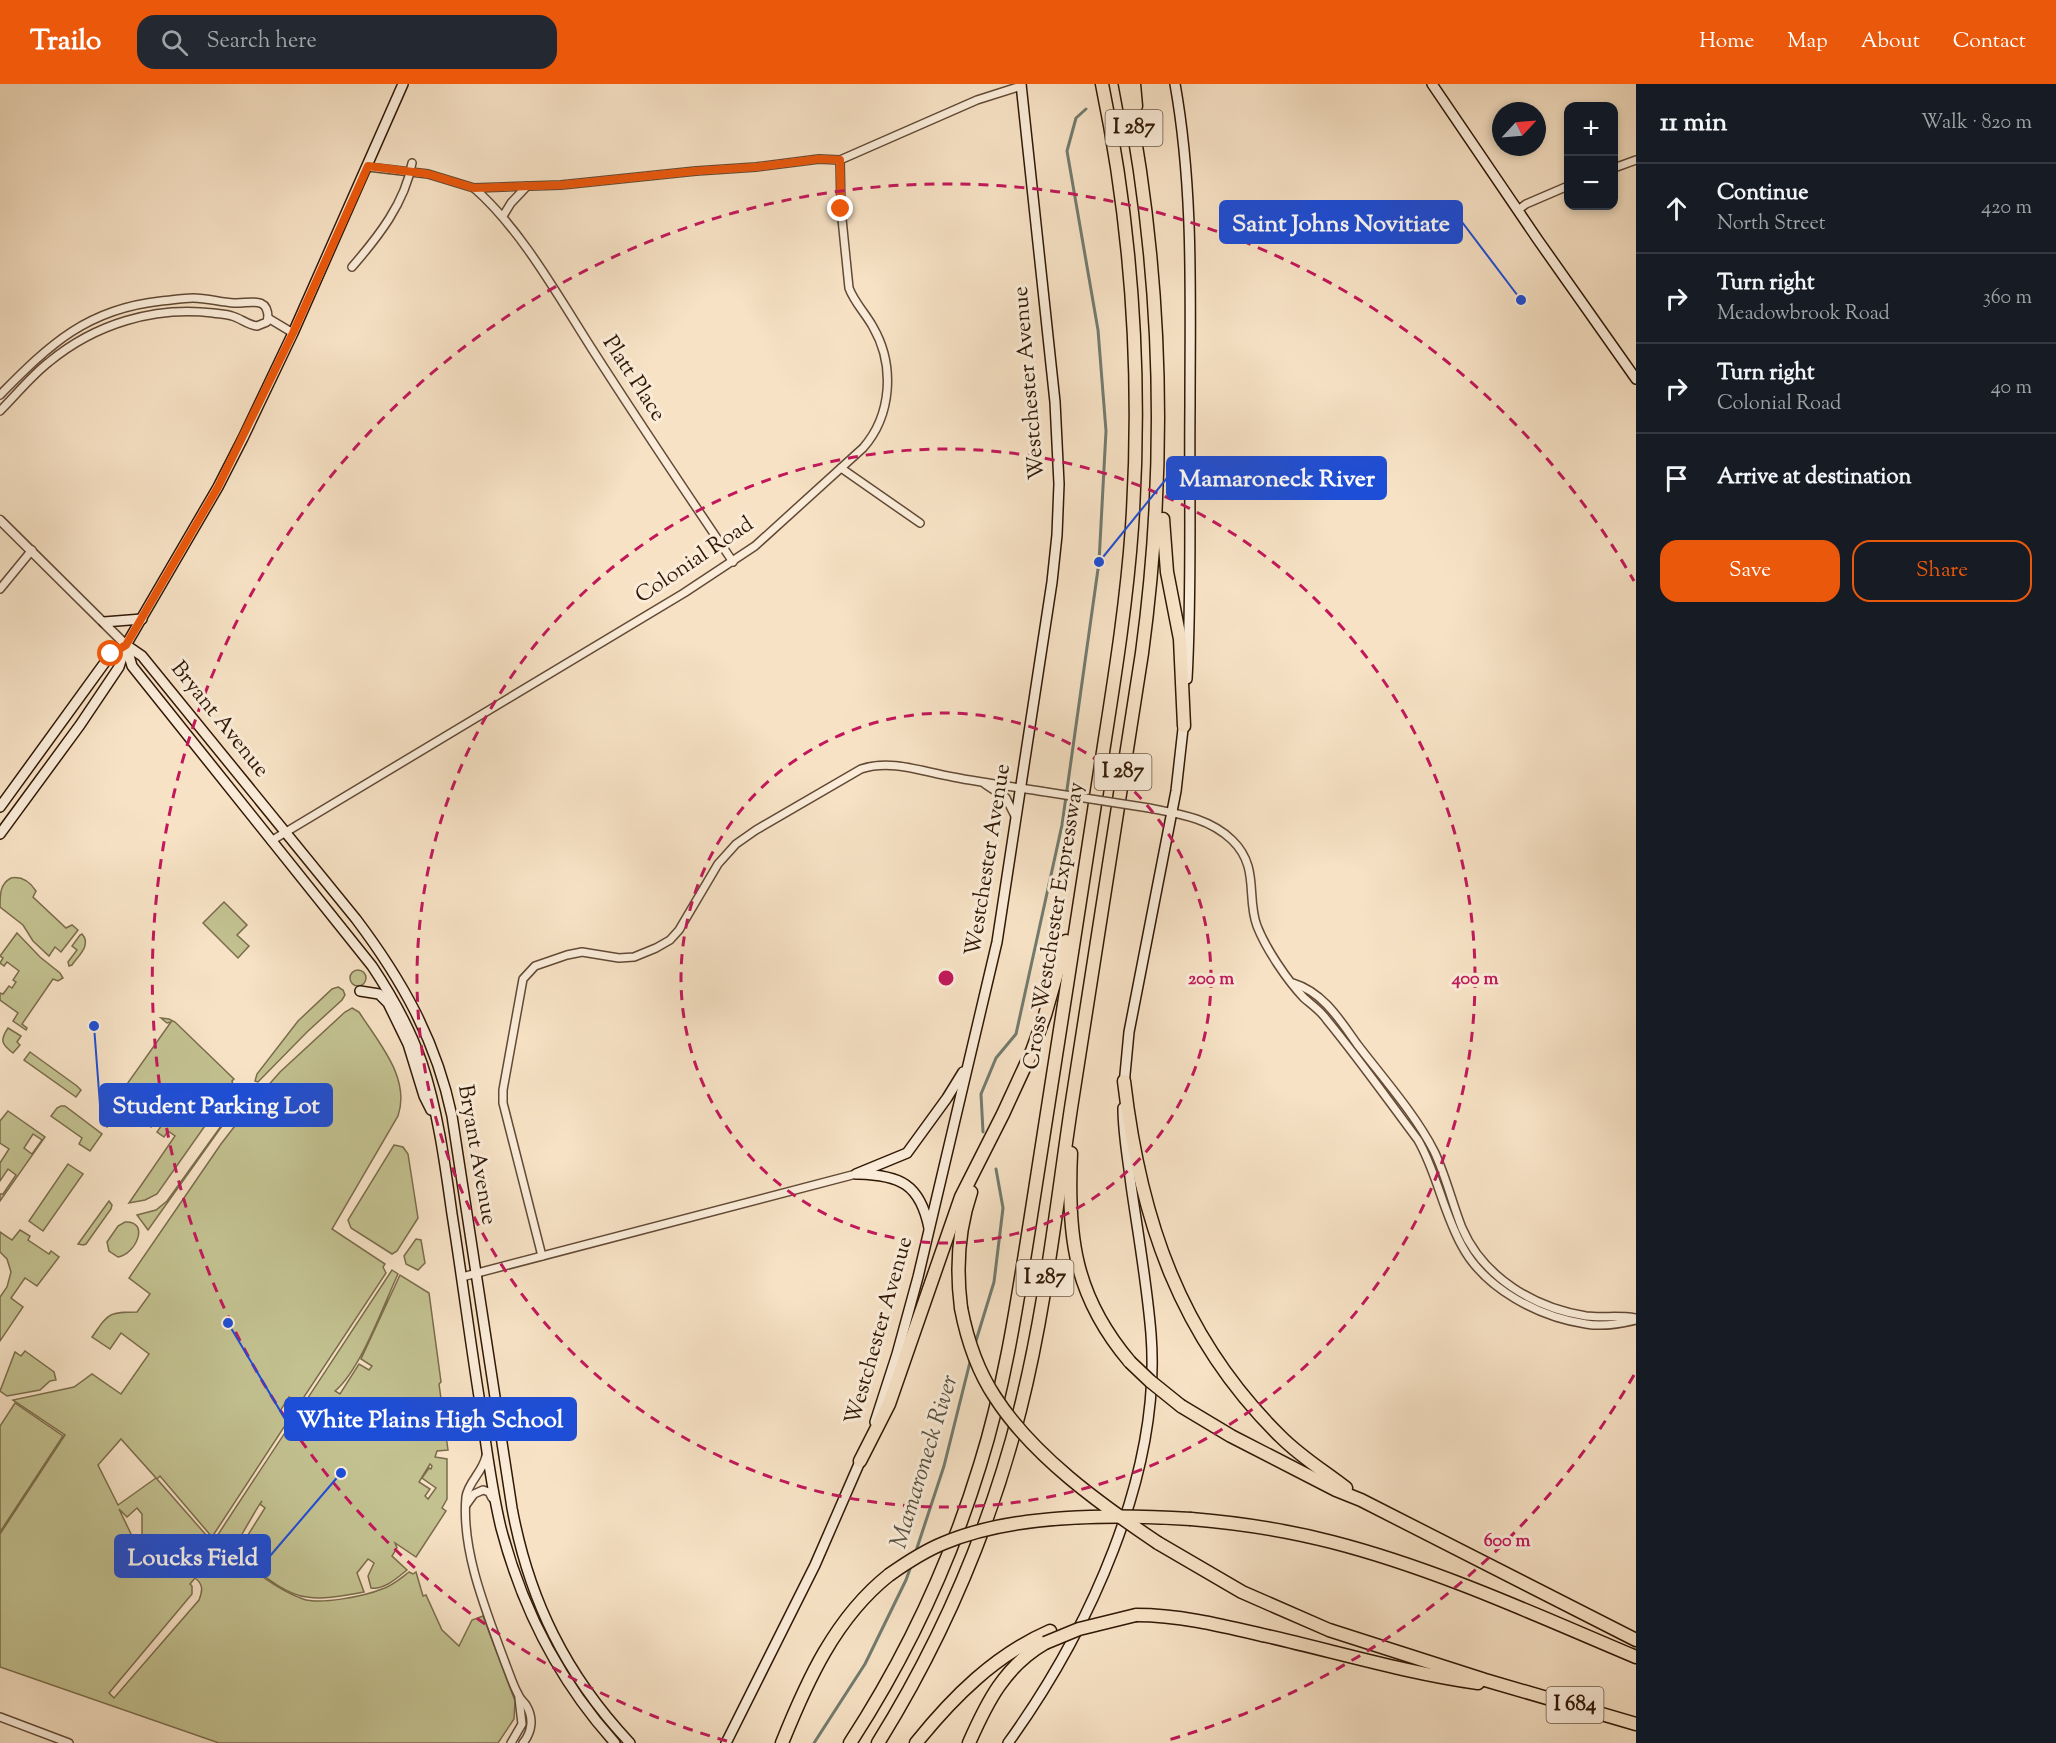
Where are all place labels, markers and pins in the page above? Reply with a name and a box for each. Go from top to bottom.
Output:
callout: Saint Johns Novitiate [1220,201,1462,243]
callout: Mamaroneck River [1167,457,1386,499]
centre of rings [936,968,956,988]
callout: Student Parking Lot [100,1084,332,1126]
callout: White Plains High School [285,1398,576,1440]
callout: Loucks Field [115,1535,270,1577]

